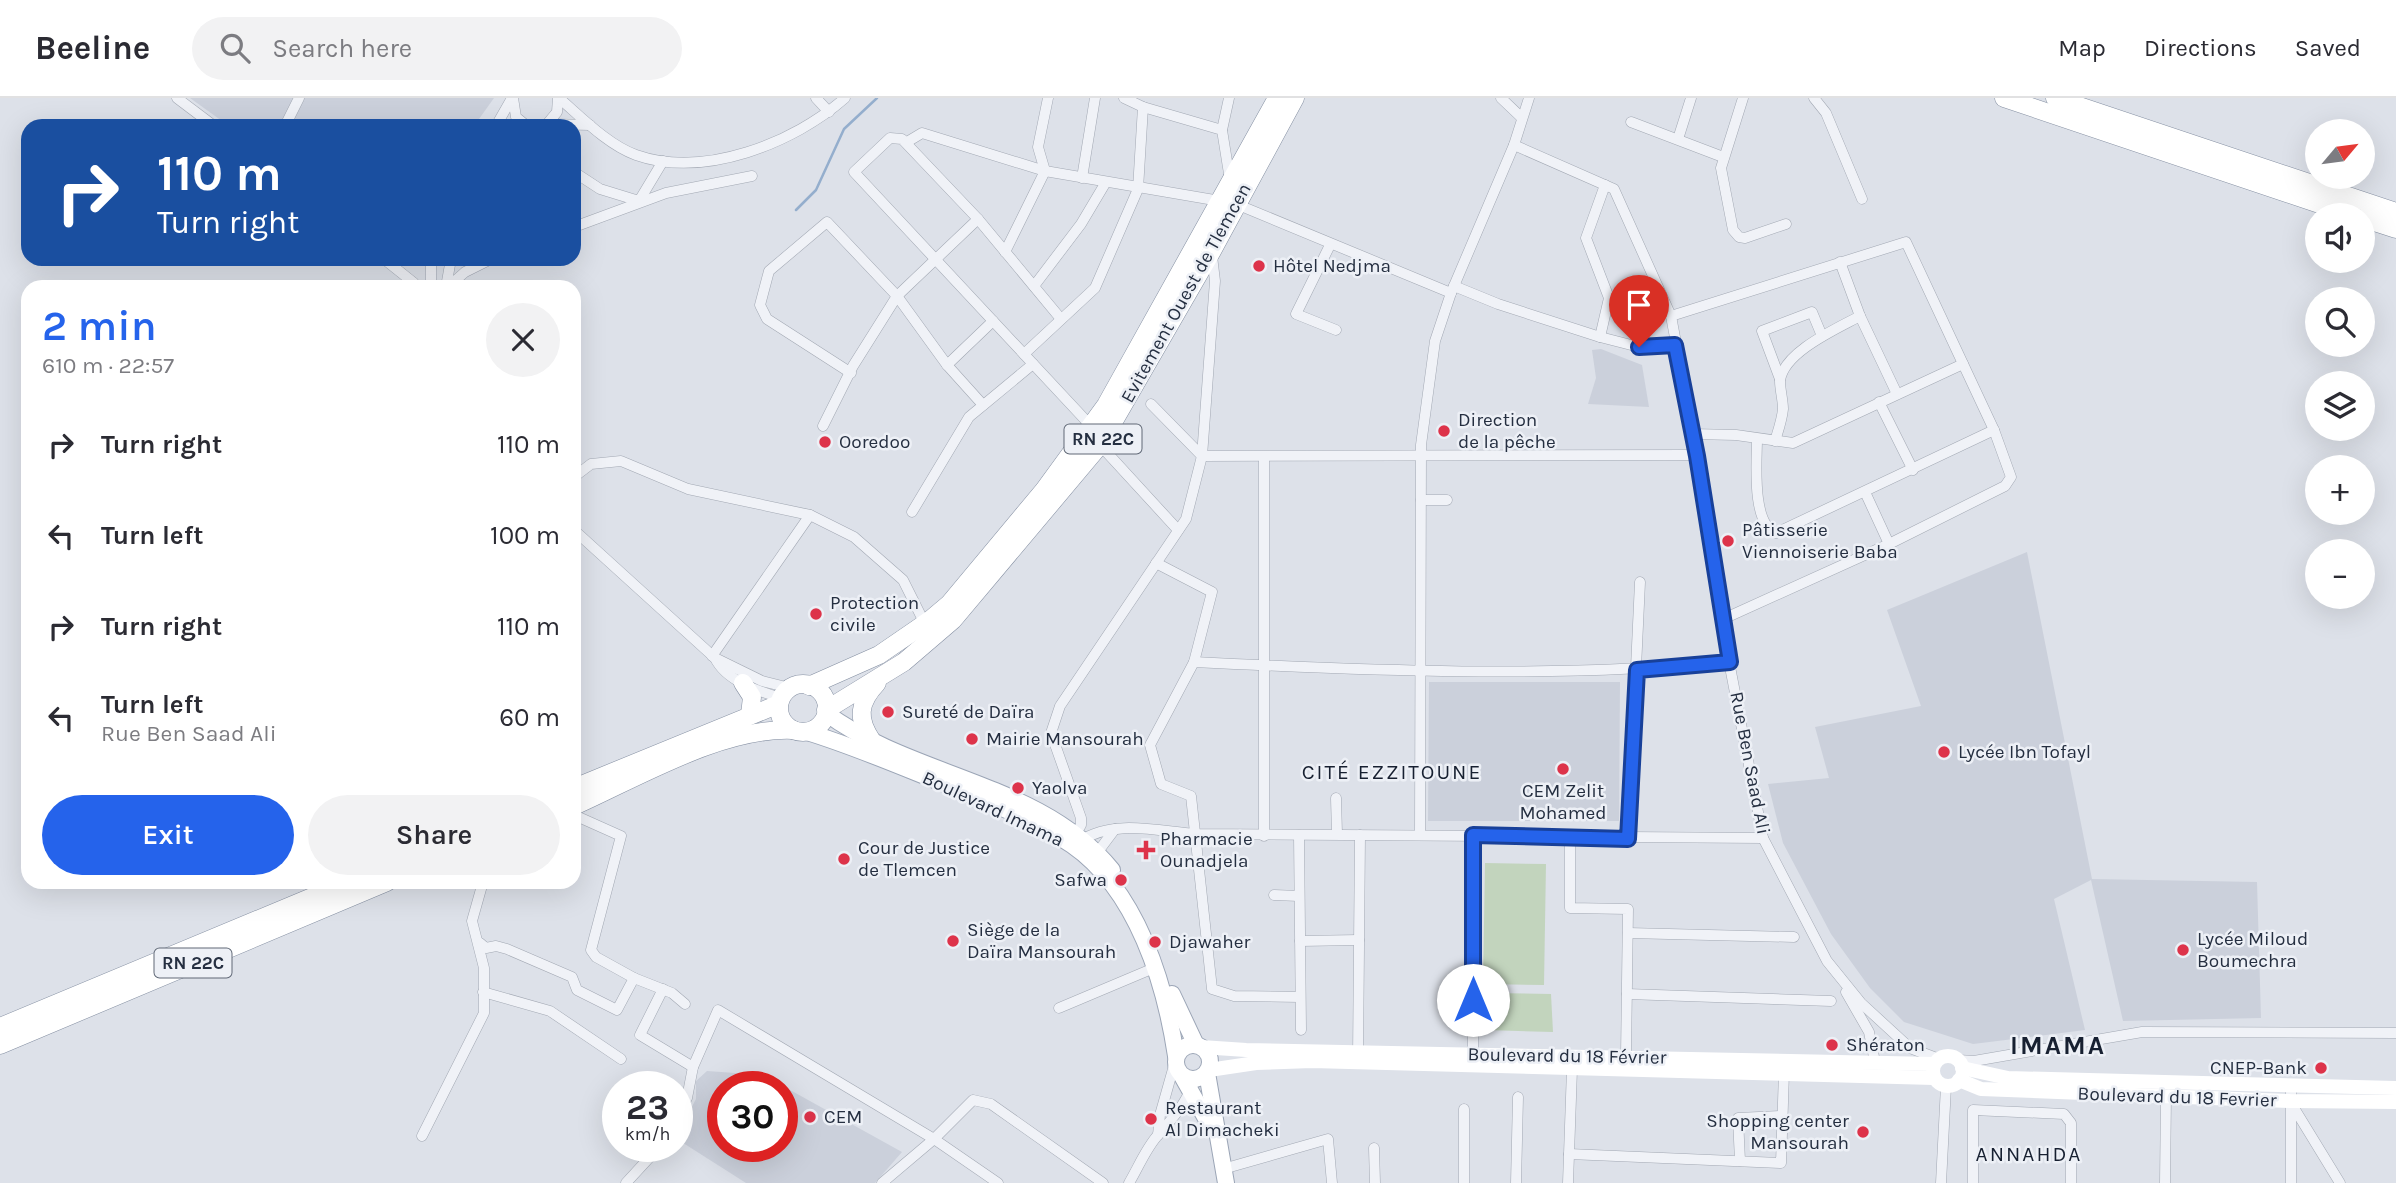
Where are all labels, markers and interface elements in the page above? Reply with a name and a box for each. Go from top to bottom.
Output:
search box [192,17,682,80]
text: Beeline [35,29,150,67]
icon: search [216,29,254,67]
text: Search here [272,33,412,64]
text: Map [2058,34,2106,62]
text: Directions [2144,34,2257,62]
text: Saved [2295,34,2361,62]
north arrow [2305,119,2375,189]
map controls [2305,119,2375,609]
text: 110 m [157,145,282,202]
icon: right [42,147,133,238]
street label: Evitement Ouest de Tlemcen [1116,179,1256,407]
button: sound [2305,203,2375,273]
text: Turn right [157,204,299,241]
place label: Hôtel Nedjma [1273,255,1391,277]
marker: Hôtel Nedjma [1251,258,1267,274]
pin [1609,275,1669,347]
icon: arrive [1620,286,1658,324]
button: search [2305,287,2375,357]
text: 2 min [42,301,157,351]
button: close [486,303,560,377]
text: 610 m · 22:57 [42,352,174,379]
button: layers [2305,371,2375,441]
place label: Direction de la pêche [1458,409,1556,453]
marker: Direction de la pêche [1436,423,1452,439]
road number: RN 22C [1064,424,1142,454]
icon: right [42,426,80,464]
text: Turn right [101,429,222,460]
text: 110 m [497,429,560,460]
place label: Ooredoo [839,431,910,453]
marker: Ooredoo [817,434,833,450]
button: + [2305,455,2375,525]
icon: left [42,517,80,555]
place label: Pâtisserie Viennoiserie Baba [1742,519,1898,563]
text: Turn left [101,520,203,551]
text: 100 m [490,520,560,551]
marker: Pâtisserie Viennoiserie Baba [1720,533,1736,549]
button: − [2305,539,2375,609]
place label: Protection civile [830,592,919,636]
marker: Protection civile [808,606,824,622]
icon: right [42,608,80,646]
text: Turn right [101,611,222,642]
text: 110 m [497,611,560,642]
text: Turn left [101,689,203,720]
street label: Rue Ben Saad Ali [1725,690,1775,836]
icon: left [42,699,80,737]
place label: Sureté de Daïra [902,701,1035,723]
text: 60 m [499,702,560,733]
marker: Sureté de Daïra [880,704,896,720]
text: Rue Ben Saad Ali [101,720,277,747]
place label: Mairie Mansourah [986,728,1144,750]
marker: Mairie Mansourah [964,731,980,747]
place label: Lycée Ibn Tofayl [1958,741,2091,763]
marker: Lycée Ibn Tofayl [1936,744,1952,760]
district label: CITÉ EZZITOUNE [1302,760,1482,784]
marker: CEM Zelit Mohamed [1555,761,1571,777]
street label: Boulevard Imama [919,767,1067,851]
place label: Yaolva [1032,777,1087,799]
marker: Yaolva [1010,780,1026,796]
place label: CEM Zelit Mohamed [1519,780,1607,824]
button: Exit [42,795,294,875]
button: Share [308,795,560,875]
place label: Pharmacie Ounadjela [1160,828,1253,872]
place label: Cour de Justice de Tlemcen [858,837,990,881]
marker: Pharmacie Ounadjela [1138,842,1154,858]
marker: Cour de Justice de Tlemcen [836,851,852,867]
place label: Safwa [1054,869,1107,891]
marker: Safwa [1113,872,1129,888]
place label: Siège de la Daïra Mansourah [967,919,1116,963]
place label: Lycée Miloud Boumechra [2197,928,2308,972]
place label: Djawaher [1169,931,1250,953]
marker: Siège de la Daïra Mansourah [945,933,961,949]
marker: Djawaher [1147,934,1163,950]
marker: Lycée Miloud Boumechra [2175,942,2191,958]
road number: RN 22C [154,948,232,978]
position arrow [1436,963,1510,1037]
district label: IMAMA [2010,1030,2106,1061]
place label: Shératon [1846,1034,1925,1056]
marker: Shératon [1824,1037,1840,1053]
street label: Boulevard du 18 Février [1467,1043,1667,1069]
place label: CNEP-Bank [2210,1057,2307,1079]
marker: CNEP-Bank [2313,1060,2329,1076]
speed limit sign: 30 [707,1071,798,1162]
street label: Boulevard du 18 Fevrier [2077,1083,2277,1111]
text: 23 [626,1087,669,1128]
place label: Restaurant Al Dimacheki [1165,1097,1280,1141]
place label: CEM [824,1106,862,1128]
marker: CEM [802,1109,818,1125]
place label: Shopping center Mansourah [1706,1110,1849,1154]
marker: Restaurant Al Dimacheki [1143,1111,1159,1127]
text: km/h [625,1123,670,1145]
marker: Shopping center Mansourah [1855,1124,1871,1140]
district label: ANNAHDA [1976,1142,2082,1166]

